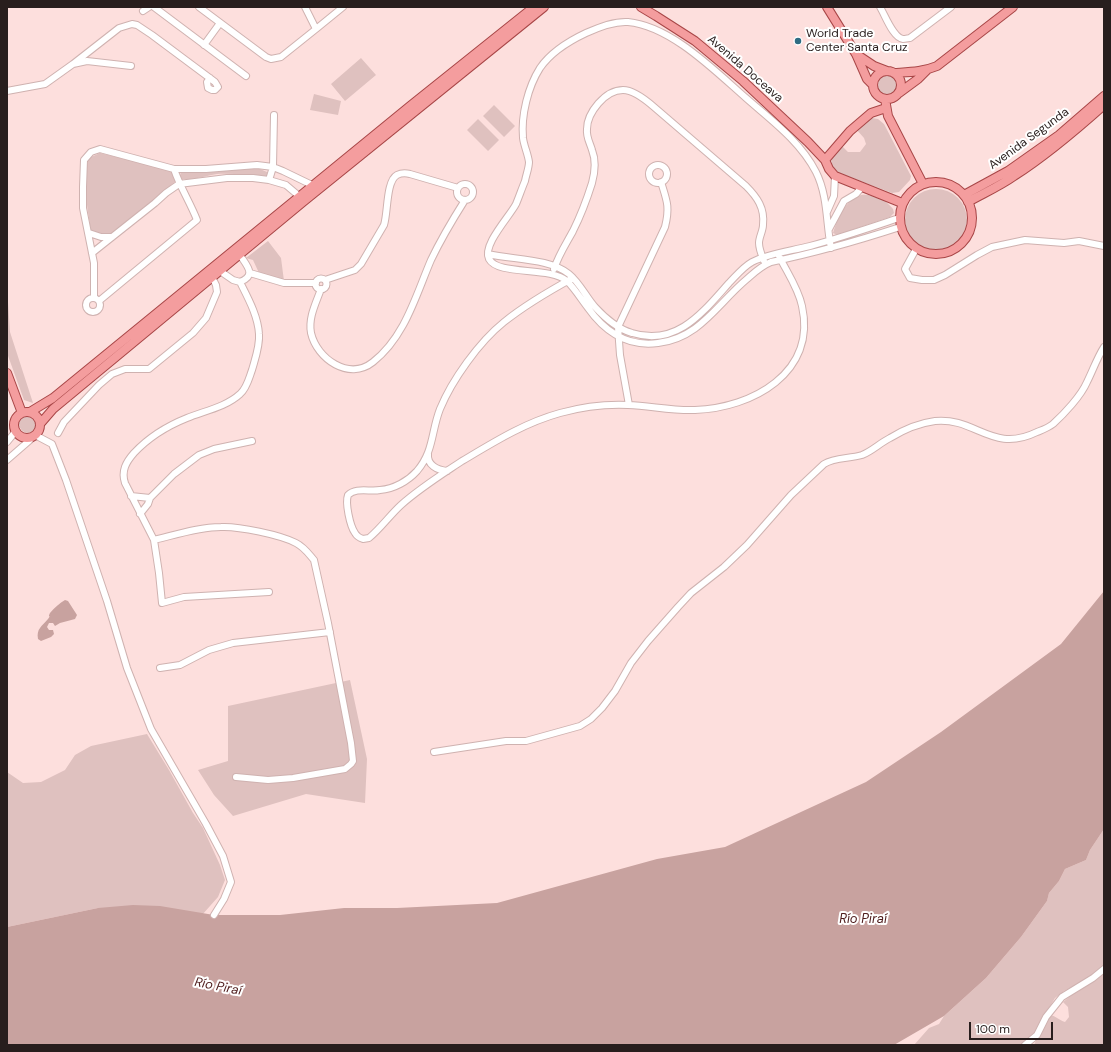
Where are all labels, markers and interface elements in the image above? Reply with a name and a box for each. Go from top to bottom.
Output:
place label: World Trade Center Santa Cruz [806,27,908,55]
street label: Avenida Doceava [704,32,786,106]
marker: World Trade Center Santa Cruz [793,36,803,46]
street label: Avenida Segunda [986,105,1072,173]
water label: Río Piraí [839,912,887,928]
water label: Río Piraí [193,975,243,999]
scale bar [971,1014,1055,1040]
text: 100 m [976,1021,1010,1037]

